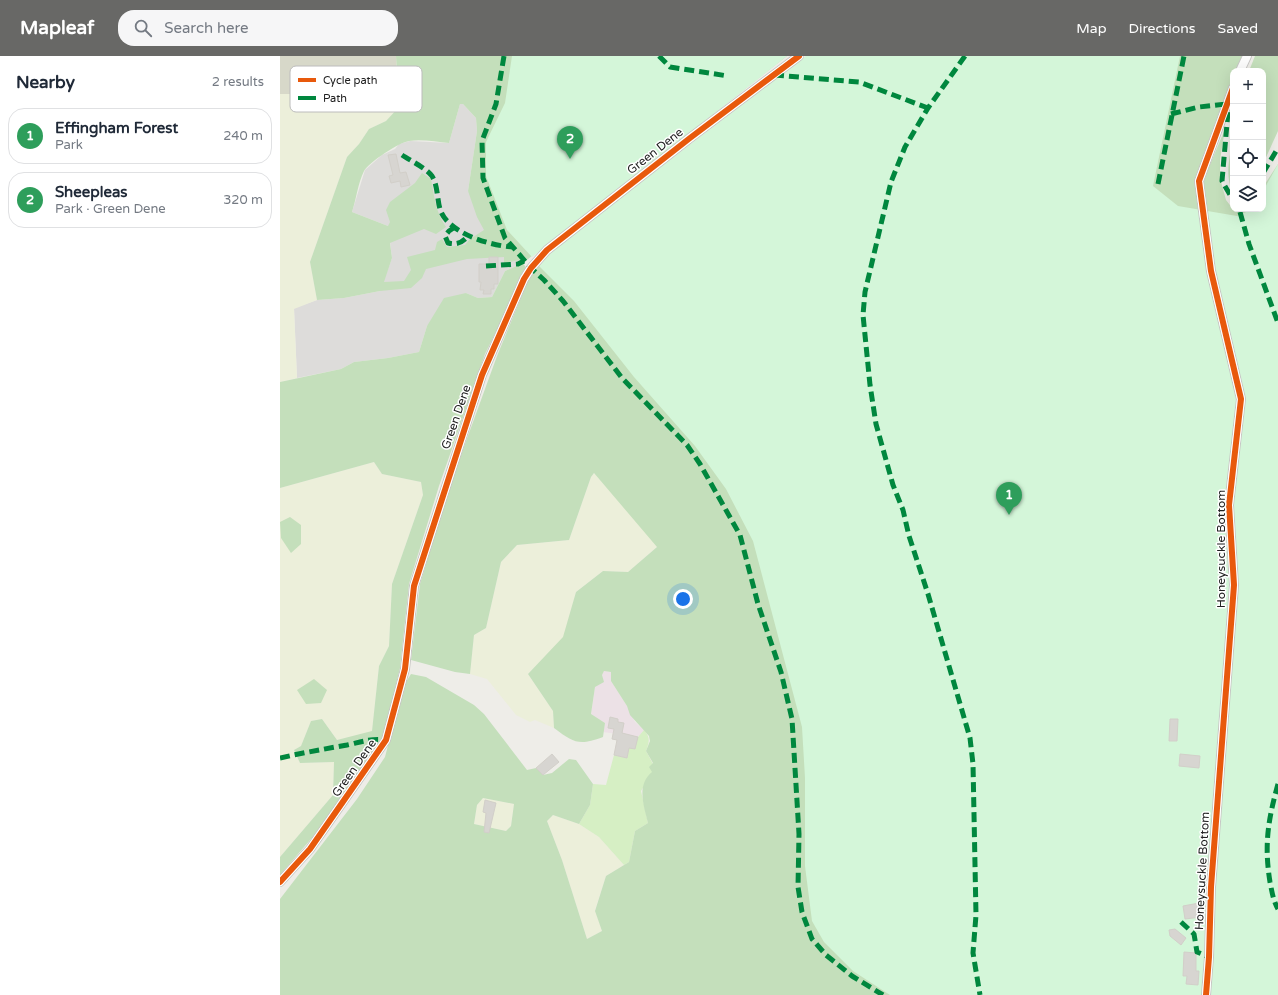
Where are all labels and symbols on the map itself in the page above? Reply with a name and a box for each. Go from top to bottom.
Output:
legend [290,66,422,112]
text: Cycle path [323,74,378,87]
text: Path [323,92,347,105]
street label: Green Dene [624,125,686,177]
pin: 2 [557,126,583,159]
street label: Green Dene [438,383,474,451]
pin: 1 [996,482,1022,515]
street label: Honeysuckle Bottom [1214,490,1228,608]
your location [673,589,693,609]
street label: Green Dene [329,736,379,800]
street label: Honeysuckle Bottom [1192,811,1212,931]

